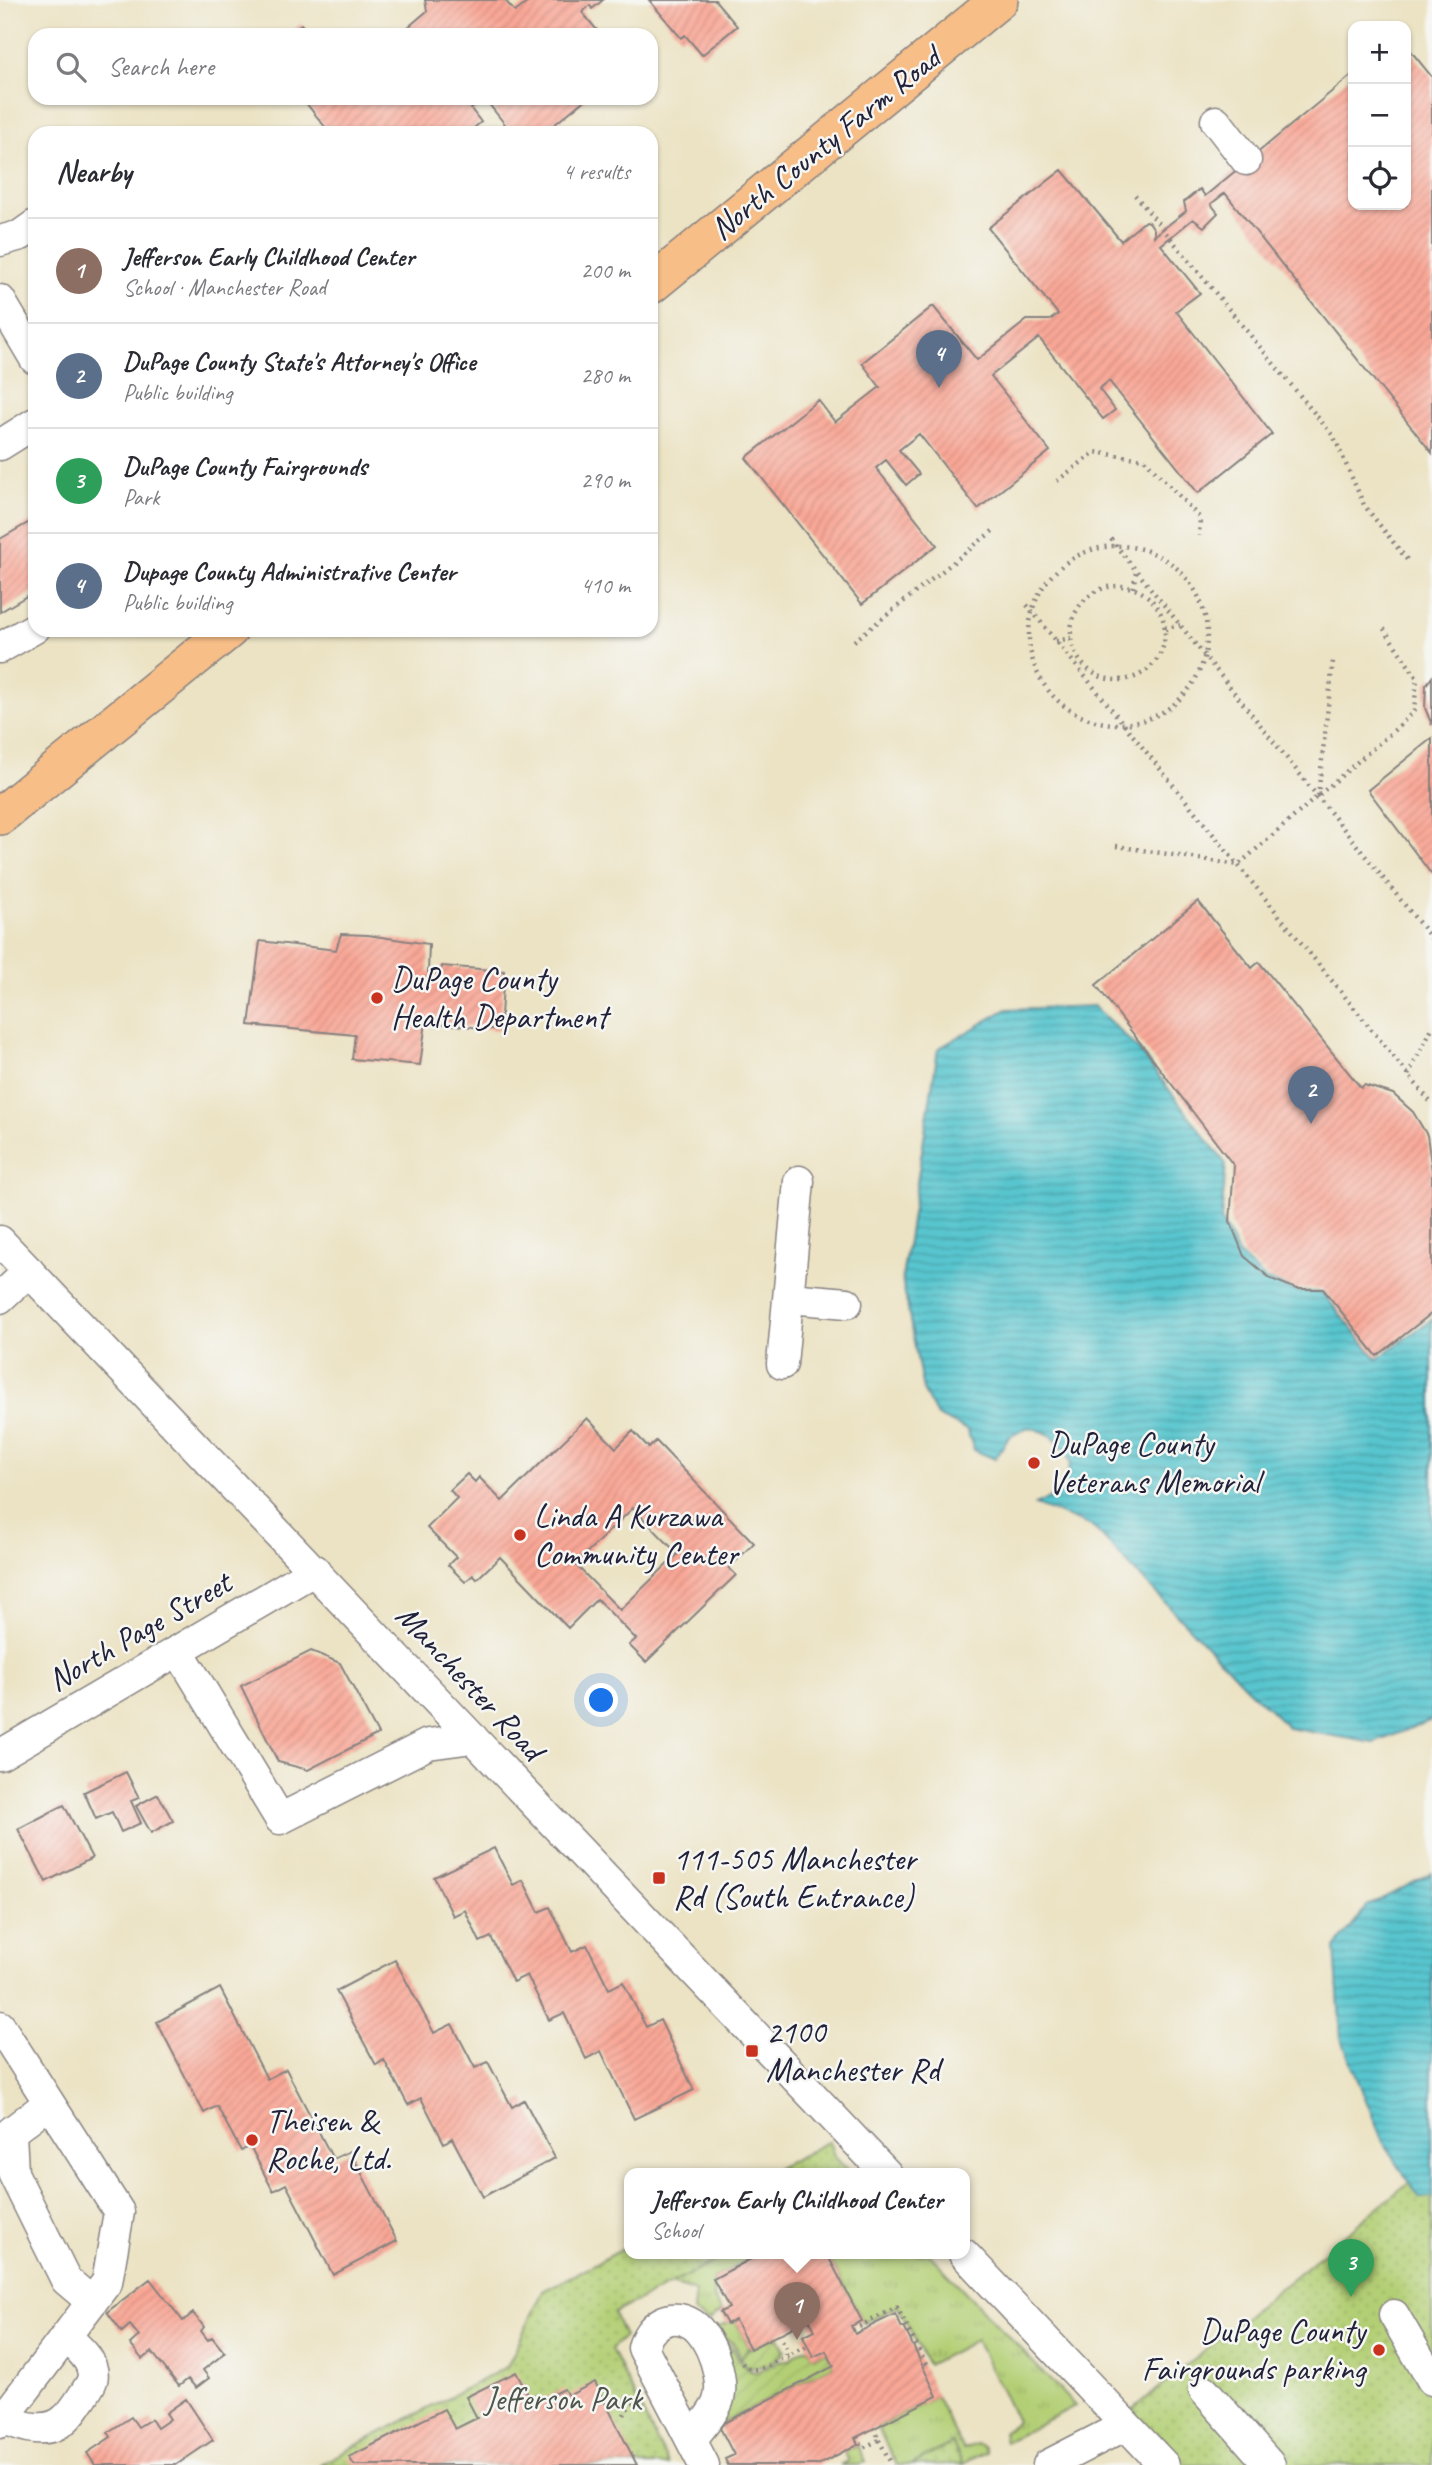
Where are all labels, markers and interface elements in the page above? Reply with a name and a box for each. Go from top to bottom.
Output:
map controls [1348,21,1411,210]
button: + [1348,21,1411,84]
search box [28,28,658,105]
street label: North County Farm Road [701,34,953,249]
icon: search [52,48,90,86]
text: Search here [108,50,214,83]
button: − [1348,84,1411,147]
button: locate [1348,147,1411,210]
text: Nearby [56,153,132,191]
text: 4 results [563,157,630,186]
text: Jefferson Early Childhood Center [123,240,414,273]
text: 1 [74,256,84,285]
text: 200 m [581,256,630,285]
text: School · Manchester Road [123,273,326,302]
pin: 4 [916,330,962,388]
text: DuPage County State's Attorney's Office [123,345,475,378]
text: 2 [74,361,84,390]
text: 280 m [581,361,630,390]
text: Public building [123,378,232,407]
text: DuPage County Fairgrounds [123,450,367,483]
text: 3 [74,466,84,495]
text: 290 m [581,466,630,495]
text: Park [123,483,159,512]
text: Dupage County Administrative Center [123,555,456,588]
text: 4 [74,571,84,600]
text: 410 m [581,571,630,600]
text: Public building [123,588,232,617]
place label: DuPage County Health Department [391,958,612,1038]
marker: DuPage County Health Department [369,990,385,1006]
pin: 2 [1288,1066,1334,1124]
place label: DuPage County Veterans Memorial [1048,1423,1265,1503]
marker: DuPage County Veterans Memorial [1026,1455,1042,1471]
place label: Linda A Kurzawa Community Center [534,1495,740,1575]
marker: Linda A Kurzawa Community Center [512,1527,528,1543]
street label: North Page Street [40,1560,241,1700]
street label: Manchester Road [387,1595,556,1773]
your location [584,1683,618,1717]
place label: 111-505 Manchester Rd (South Entrance) [673,1838,919,1918]
marker: 111-505 Manchester Rd (South Entrance) [651,1870,667,1886]
place label: 2100 Manchester Rd [766,2011,944,2091]
marker: 2100 Manchester Rd [744,2043,760,2059]
place label: Theisen & Roche, Ltd. [266,2100,392,2180]
marker: Theisen & Roche, Ltd. [244,2132,260,2148]
popup [624,2168,970,2259]
text: Jefferson Early Childhood Center [651,2183,943,2216]
text: School [651,2216,701,2245]
pin: 3 [1328,2239,1374,2297]
pin: 1 [774,2282,820,2340]
place label: DuPage County Fairgrounds parking [1142,2310,1368,2390]
marker: DuPage County Fairgrounds parking [1371,2342,1387,2358]
park label: Jefferson Park [482,2378,644,2420]

